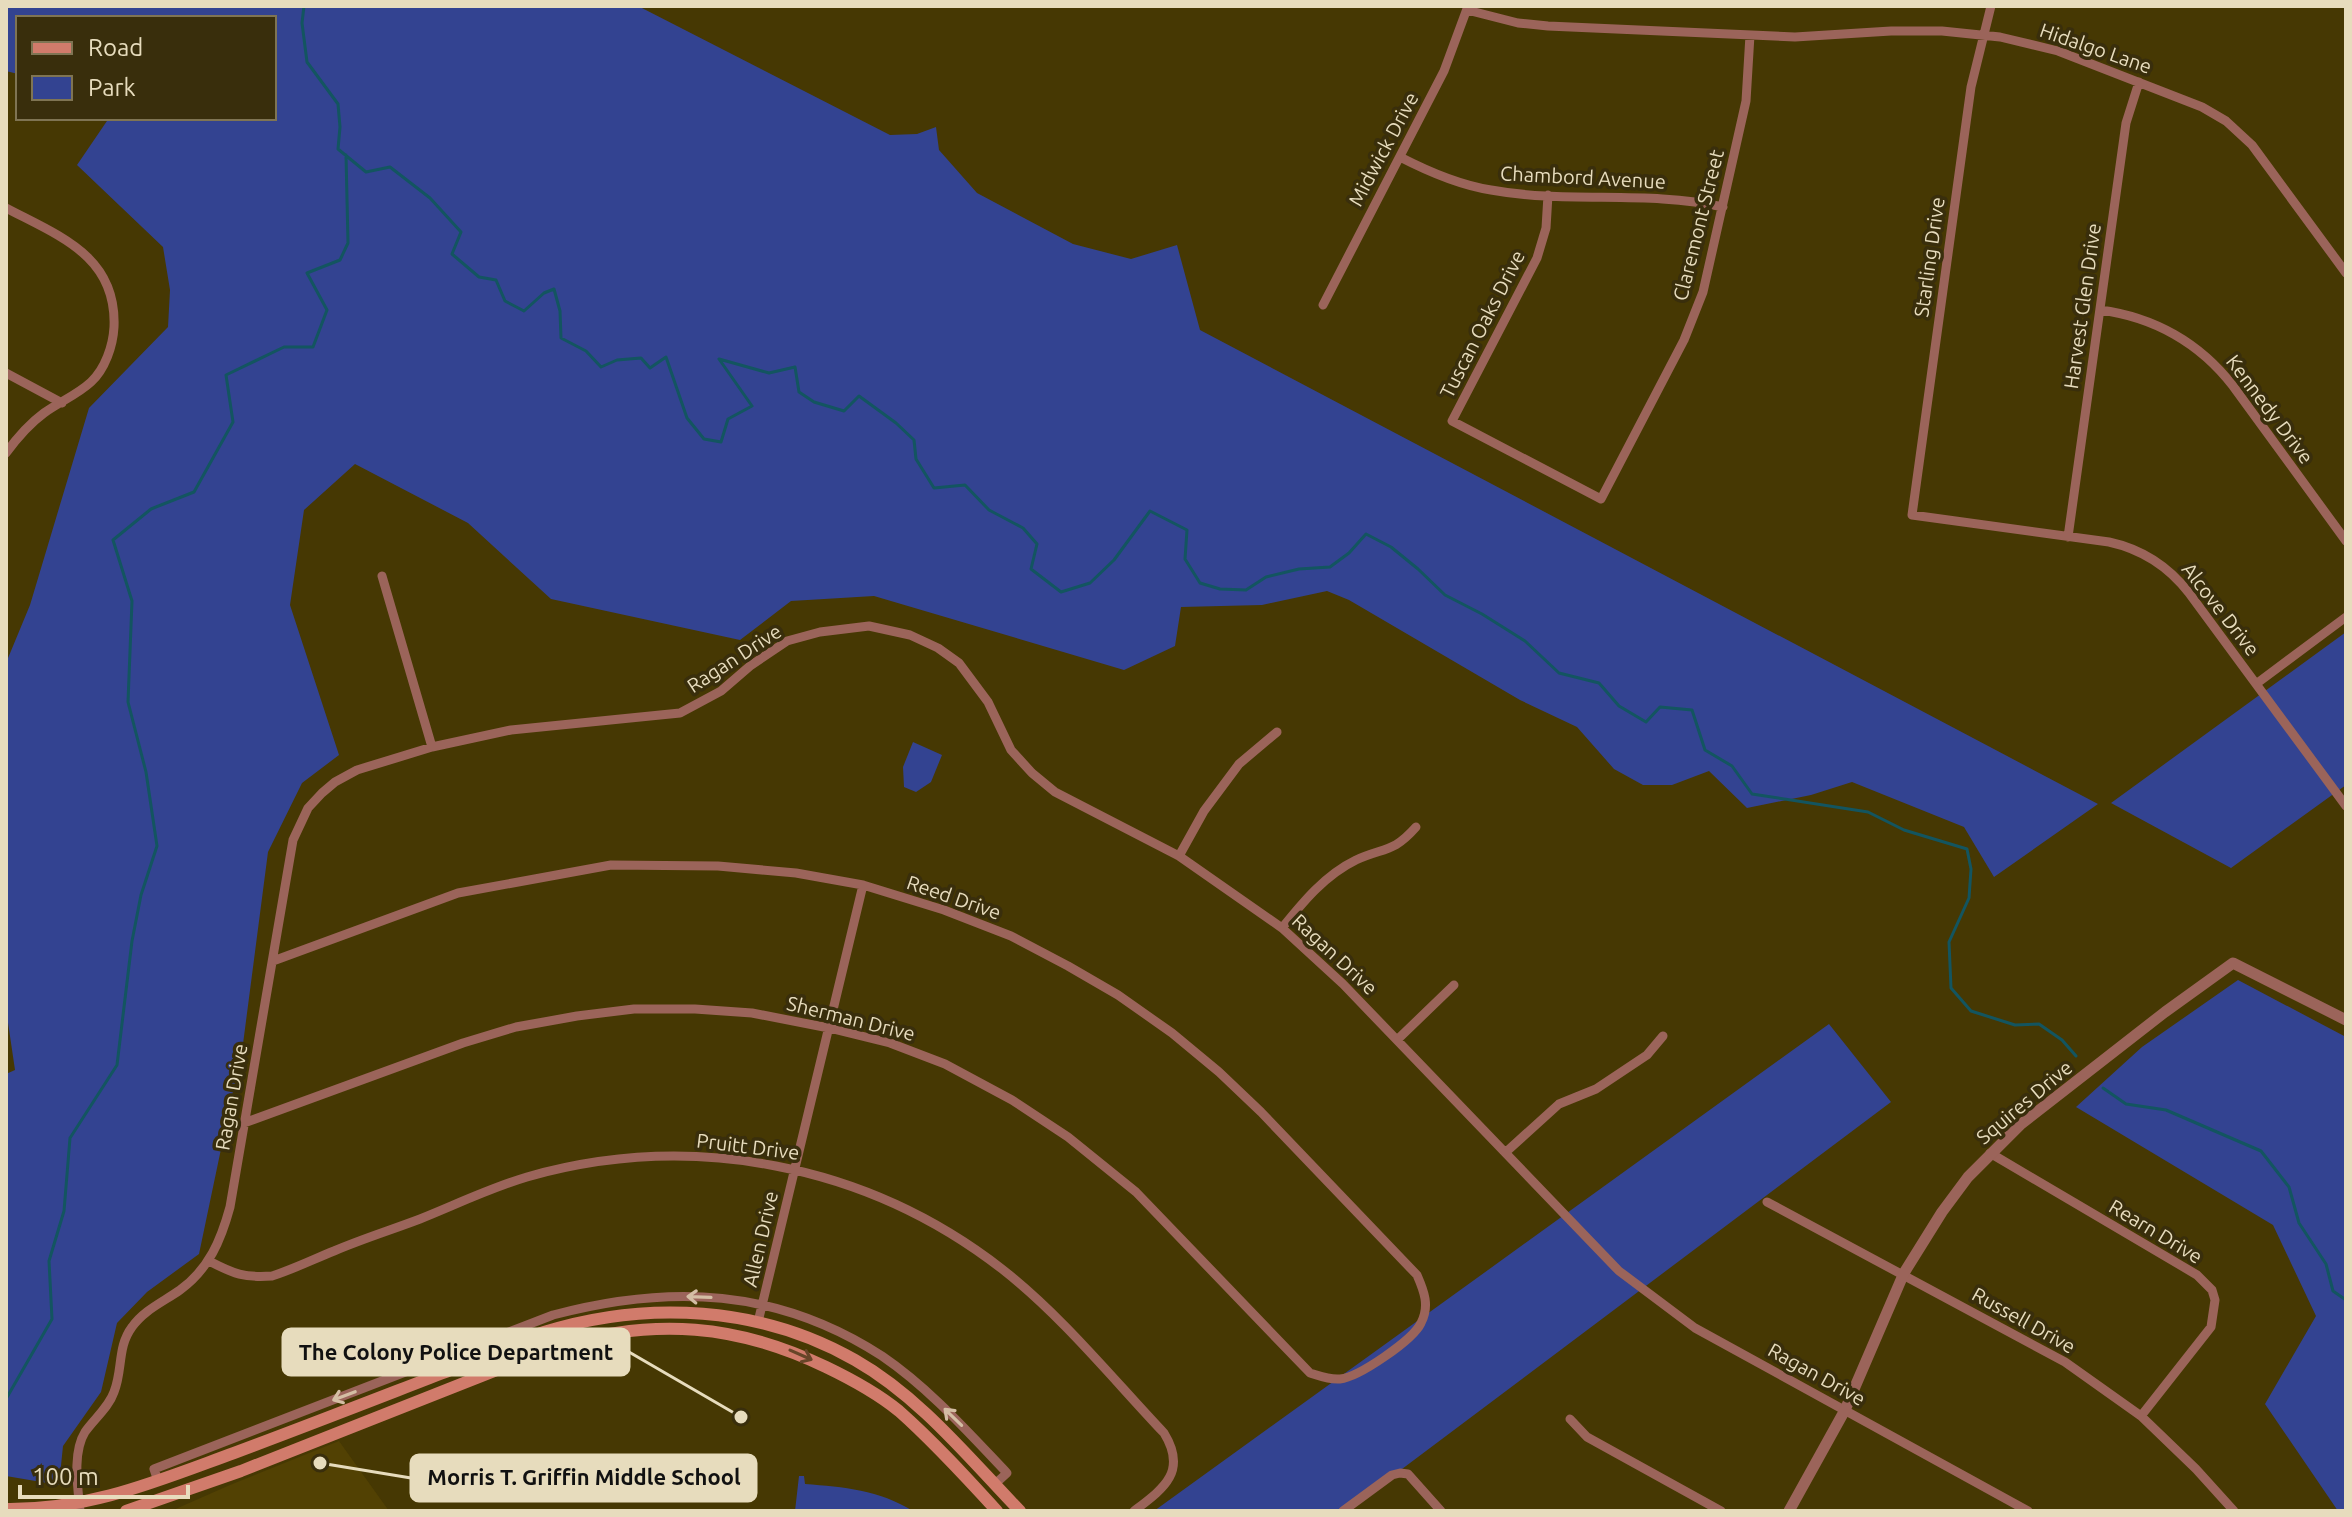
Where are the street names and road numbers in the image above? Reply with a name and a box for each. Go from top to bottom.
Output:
street label: Hidalgo Lane [2037,18,2155,78]
street label: Midwick Drive [1343,88,1423,210]
street label: Claremont Street [1668,147,1728,303]
street label: Chambord Avenue [1500,161,1666,193]
street label: Starling Drive [1909,195,1949,319]
street label: Harvest Glen Drive [2059,222,2105,390]
street label: Tuscan Oaks Drive [1435,246,1529,402]
street label: Kennedy Drive [2222,350,2318,468]
street label: Alcove Drive [2178,558,2264,660]
street label: Ragan Drive [683,619,785,697]
street label: Reed Drive [904,870,1004,924]
street label: Ragan Drive [1288,909,1382,999]
street label: Sherman Drive [784,991,918,1045]
street label: Ragan Drive [210,1042,252,1152]
street label: Squires Drive [1972,1055,2076,1149]
street label: Pruitt Drive [695,1128,801,1164]
street label: Allen Drive [738,1189,782,1289]
street label: Rearn Drive [2105,1194,2207,1268]
street label: Russell Drive [1968,1282,2080,1358]
street label: Ragan Drive [1764,1338,1870,1410]

